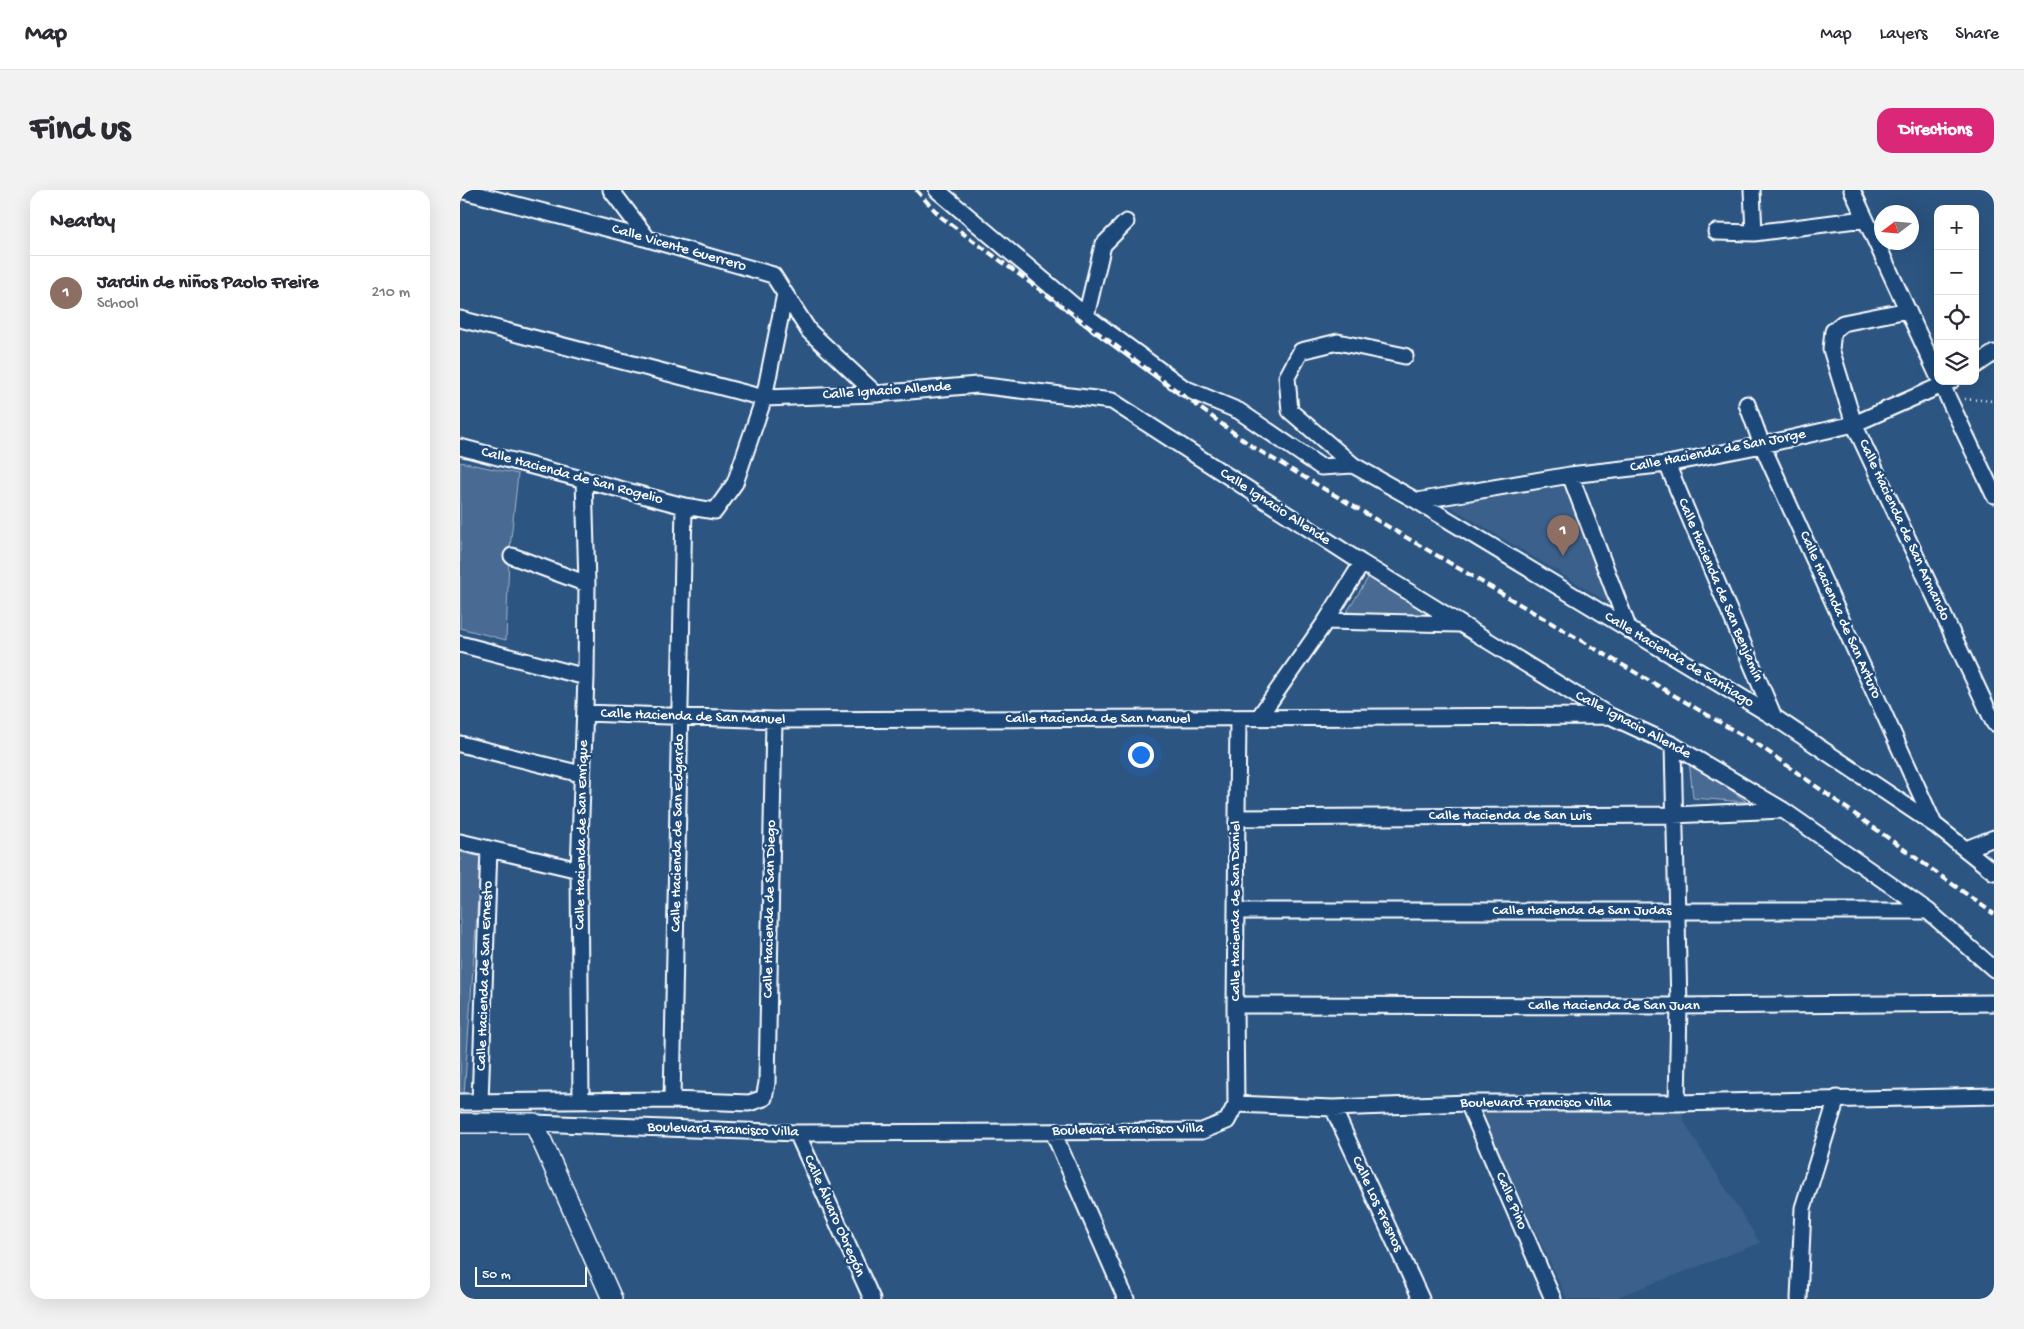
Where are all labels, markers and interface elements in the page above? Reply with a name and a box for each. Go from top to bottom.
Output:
text: Map [25,20,67,49]
text: Map [1820,24,1852,45]
text: Layers [1880,24,1927,45]
text: Share [1955,24,1999,45]
button: Directions [1877,108,1994,153]
text: Find us [30,110,130,151]
north arrow [1874,205,1919,250]
map controls [1934,205,1979,385]
button: + [1934,205,1979,250]
text: Nearby [50,210,115,235]
street label: Calle Vicente Guerrero [610,220,749,276]
button: − [1934,250,1979,295]
text: Jardin de niños Paolo Freire [97,272,318,295]
text: 1 [63,284,69,303]
text: 210 m [371,284,410,303]
text: School [97,295,139,314]
button: locate [1934,295,1979,340]
button: layers [1934,340,1979,385]
street label: Calle Ignacio Allende [822,378,952,404]
street label: Calle Hacienda de San Jorge [1629,425,1808,477]
street label: Calle Hacienda de San Armando [1854,436,1954,624]
street label: Calle Hacienda de San Rogelio [479,443,665,509]
street label: Calle Ignacio Allende [1216,464,1334,550]
street label: Calle Hacienda de San Benjamín [1673,496,1767,684]
pin: 1 [1547,515,1579,556]
street label: Calle Hacienda de San Arturo [1795,528,1885,702]
street label: Calle Hacienda de Santiago [1601,608,1757,712]
street label: Calle Ignacio Allende [1572,687,1694,763]
street label: Calle Hacienda de San Manuel [600,705,786,729]
street label: Calle Hacienda de San Manuel [1005,710,1191,728]
street label: Calle Hacienda de San Edgardo [667,734,689,932]
street label: Calle Hacienda de San Enrique [571,740,593,930]
your location [1128,742,1154,768]
street label: Calle Hacienda de San Luis [1429,807,1592,825]
street label: Calle Hacienda de San Diego [759,820,781,998]
street label: Calle Hacienda de San Daniel [1227,821,1245,1001]
street label: Calle Hacienda de San Ernesto [473,880,497,1071]
street label: Calle Hacienda de San Judas [1493,902,1672,920]
street label: Calle Hacienda de San Juan [1528,997,1700,1015]
street label: Boulevard Francisco Villa [1459,1094,1612,1112]
street label: Boulevard Francisco Villa [646,1118,800,1142]
street label: Boulevard Francisco Villa [1051,1120,1205,1140]
street label: Calle Álvaro Obregón [799,1152,869,1280]
street label: Calle Los Fresnos [1347,1153,1407,1255]
street label: Calle Pino [1491,1169,1531,1233]
scale bar [475,1264,588,1287]
text: 50 m [482,1267,511,1284]

